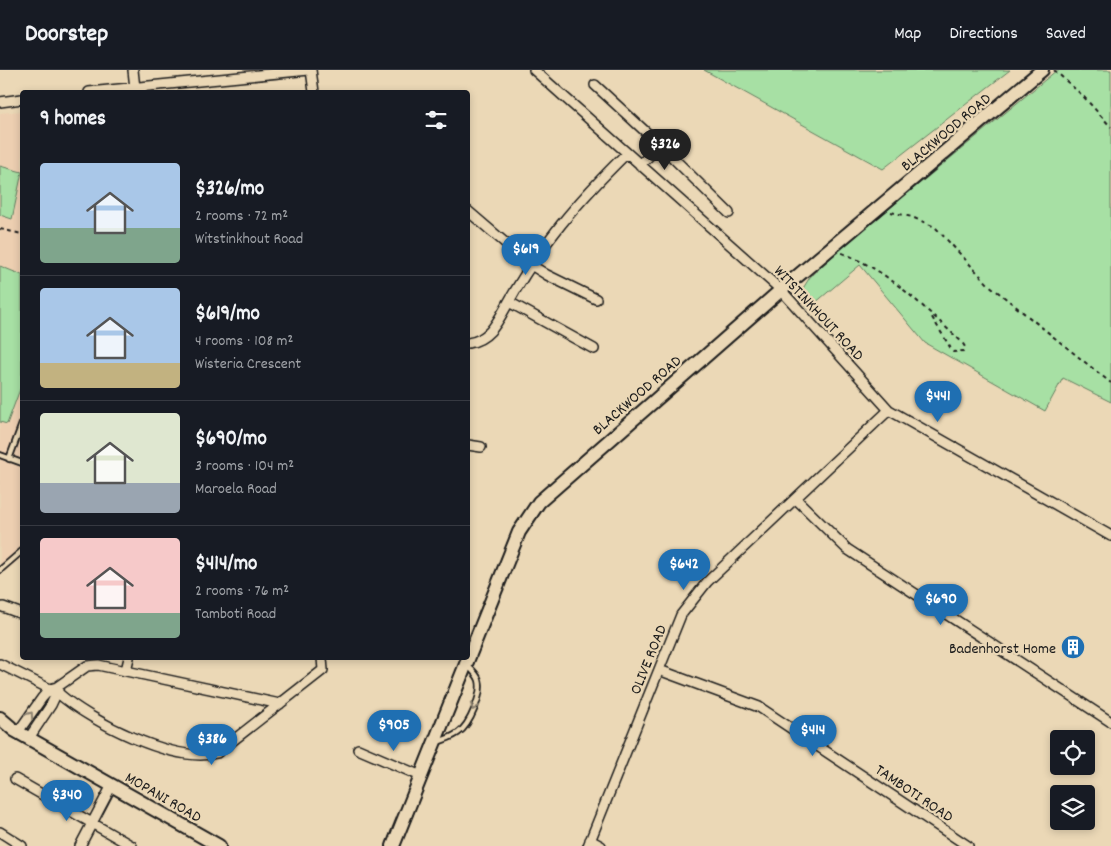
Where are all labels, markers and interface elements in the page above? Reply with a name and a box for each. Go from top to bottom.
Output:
text: Doorstep [25,18,108,52]
text: Map [894,22,921,47]
text: Directions [949,22,1018,47]
text: Saved [1046,22,1086,47]
street label: BLACKWOOD ROAD [896,88,997,178]
text: 9 homes [40,105,106,135]
icon: filters [422,106,450,134]
pin: $326 [635,128,695,171]
text: $326 [650,133,680,156]
text: $326/mo [195,175,264,205]
icon: home [80,183,140,243]
text: 2 rooms · 72 m² [195,205,288,228]
text: Witstinkhout Road [195,228,303,251]
pin: $619 [496,234,556,276]
text: $619 [513,238,539,261]
street label: WITSTINKHOUT ROAD [768,261,869,367]
text: $619/mo [195,300,260,330]
icon: home [80,308,140,368]
text: 4 rooms · 108 m² [195,330,293,353]
street label: BLACKWOOD ROAD [588,351,687,441]
text: Wisteria Crescent [195,353,301,376]
pin: $441 [908,380,968,423]
text: $441 [926,385,950,408]
text: $690/mo [195,425,267,455]
icon: home [80,433,140,493]
text: 3 rooms · 104 m² [195,455,294,478]
text: Maroela Road [195,478,277,501]
pin: $642 [654,548,714,591]
text: $414/mo [195,550,257,580]
text: $642 [669,553,699,576]
icon: home [80,558,140,618]
text: 2 rooms · 76 m² [195,580,289,603]
pin: $690 [911,584,971,626]
text: $690 [925,588,957,611]
text: Tamboti Road [195,603,276,626]
street label: OLIVE ROAD [625,622,674,698]
building icon: Badenhorst Home [1060,634,1086,660]
place label: Badenhorst Home [949,638,1056,661]
one-way arrow [470,702,480,710]
pin: $905 [364,710,424,752]
one-way arrow [24,712,32,721]
text: $905 [378,714,410,737]
pin: $414 [783,714,843,757]
text: $414 [801,719,825,742]
pin: $386 [182,724,242,766]
text: $386 [197,728,227,751]
map controls [1050,730,1095,830]
button: locate [1050,730,1095,775]
street label: TAMBOTI ROAD [870,759,957,829]
street label: MOPANI ROAD [120,767,205,829]
pin: $340 [37,780,97,822]
text: $340 [52,784,82,807]
button: layers [1050,785,1095,830]

